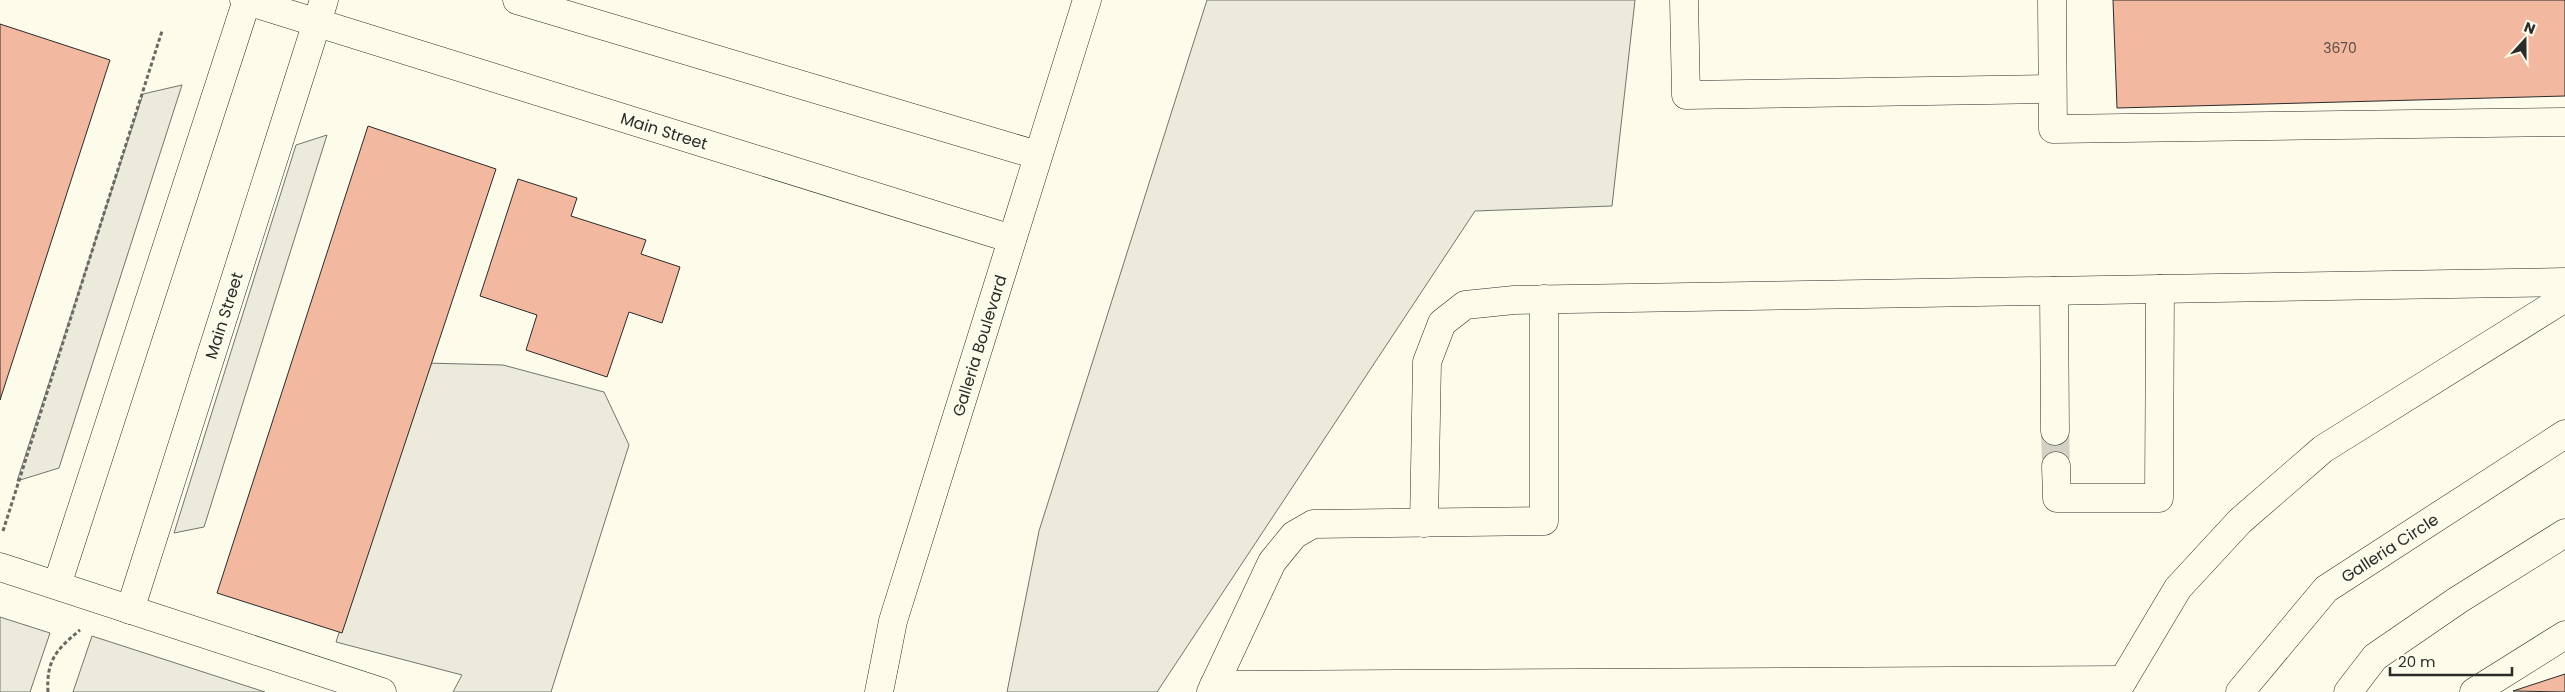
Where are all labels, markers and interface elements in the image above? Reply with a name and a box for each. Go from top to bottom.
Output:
north arrow [2500,15,2550,65]
text: N [2521,17,2538,39]
house number: 3670 [2323,38,2357,58]
street label: Main Street [618,106,711,155]
street label: Main Street [199,269,248,362]
street label: Galleria Boulevard [946,272,1012,419]
street label: Galleria Circle [2336,508,2443,588]
scale bar [2390,644,2512,676]
text: 20 m [2398,651,2436,672]

